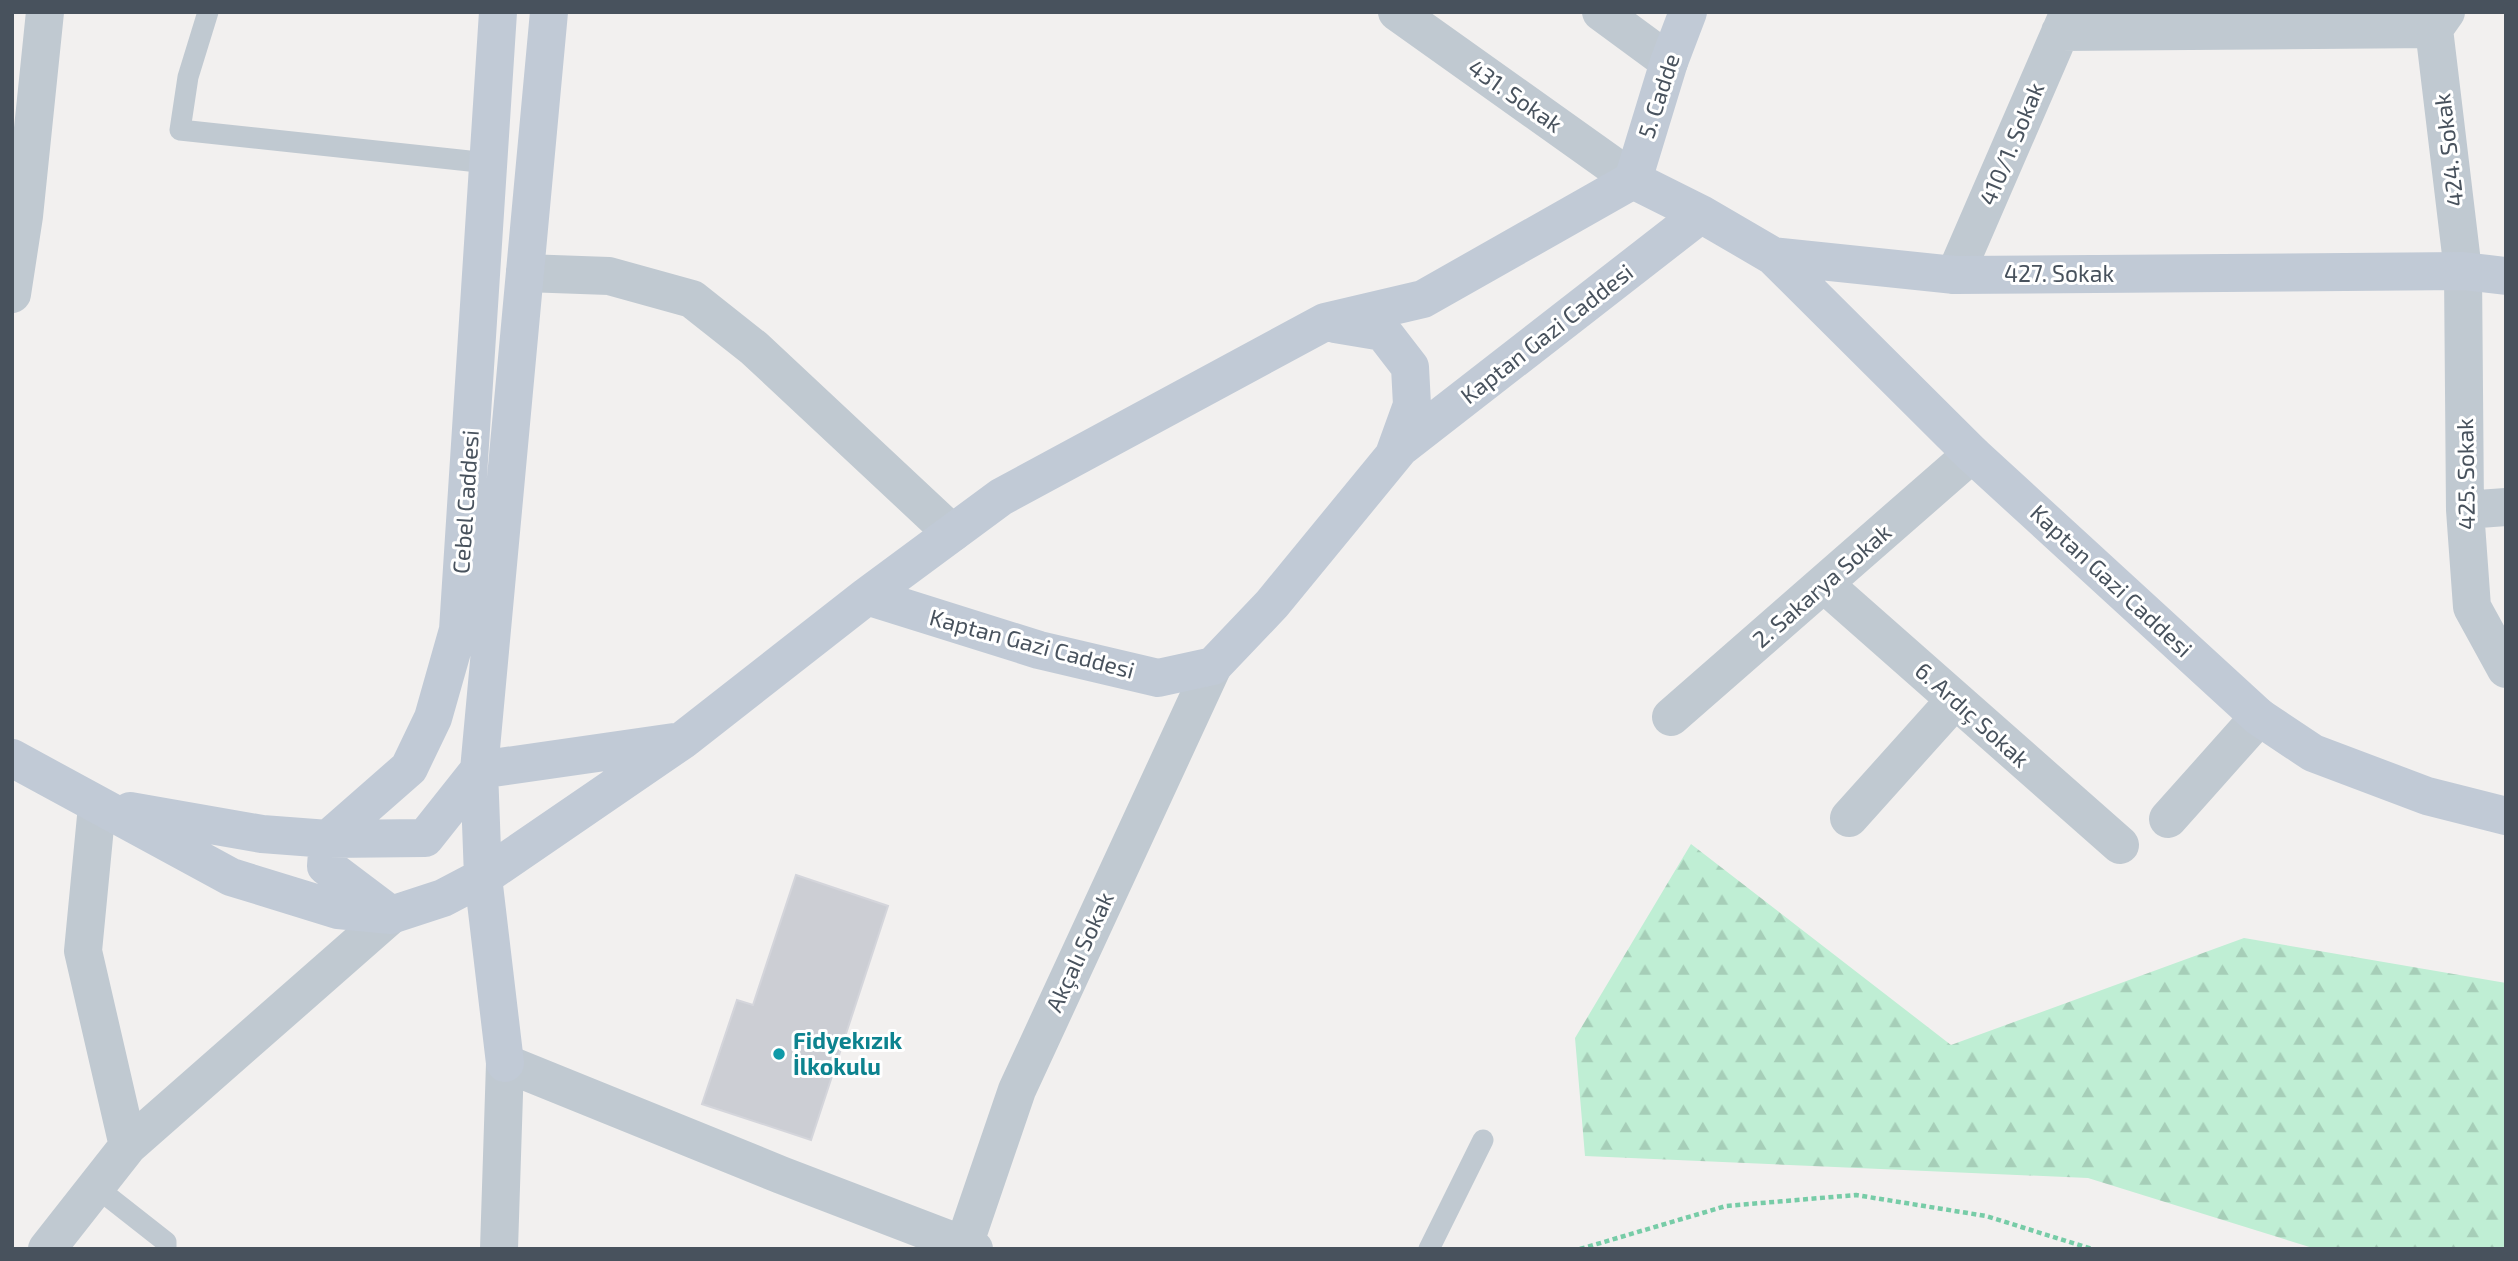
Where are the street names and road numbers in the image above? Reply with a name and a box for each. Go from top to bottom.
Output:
street label: 5. Cadde [1631,50,1685,141]
street label: 431. Sokak [1463,53,1568,138]
street label: 410/1. Sokak [1973,78,2050,209]
street label: 424. Sokak [2427,92,2469,208]
street label: Kaptan Gazi Caddesi [1455,257,1638,409]
street label: 427. Sokak [2004,259,2114,287]
street label: 425. Sokak [2450,418,2480,530]
street label: Cebel Caddesi [446,429,484,575]
street label: Kaptan Gazi Caddesi [2025,498,2198,662]
street label: 2. Sakarya Sokak [1746,517,1896,653]
street label: Kaptan Gazi Caddesi [927,602,1138,684]
street label: 6. Ardıç Sokak [1909,656,2036,774]
street label: Akçalı Sokak [1039,887,1120,1016]

